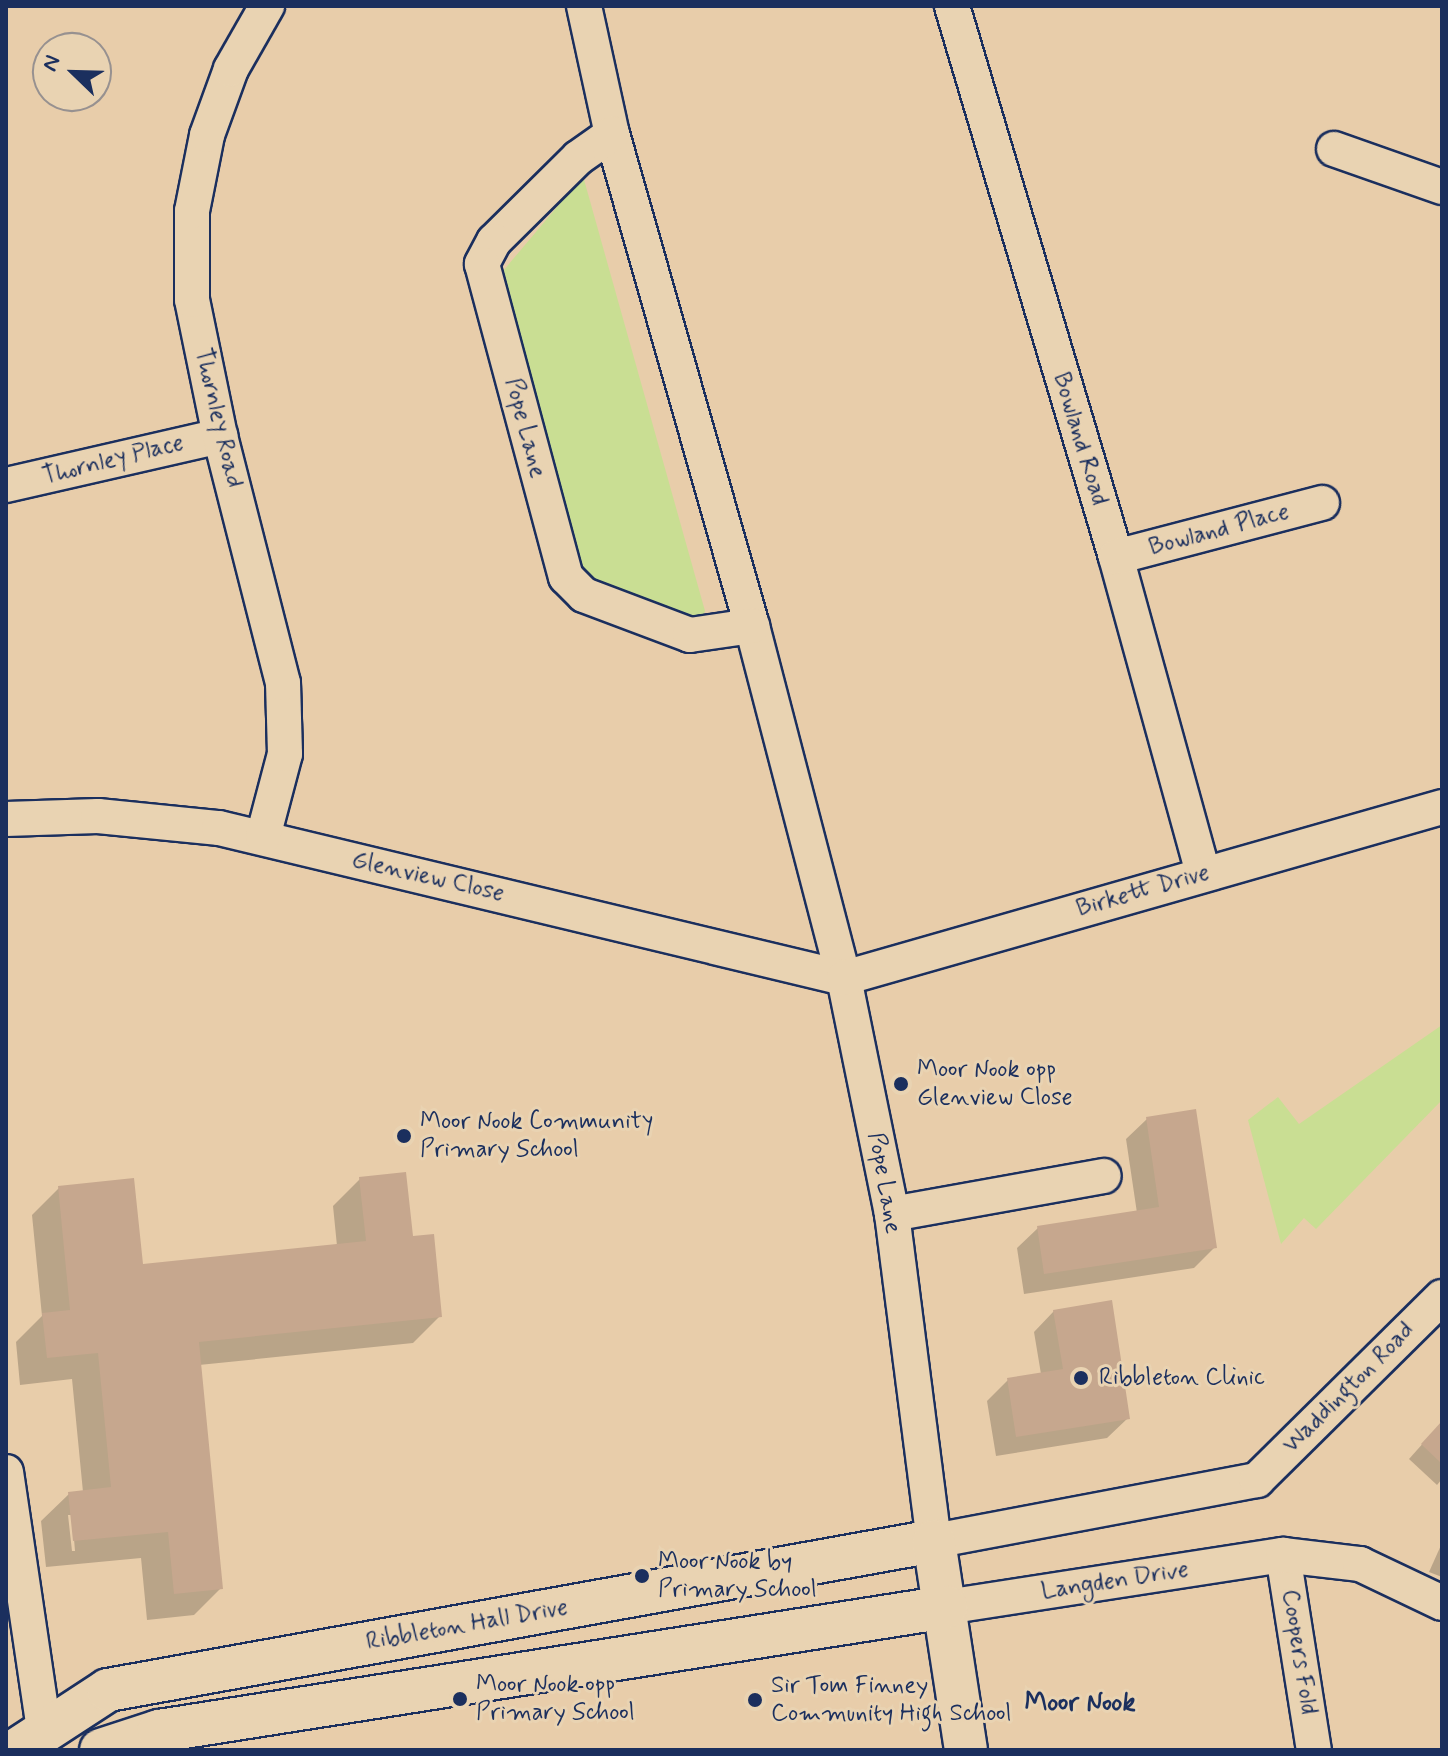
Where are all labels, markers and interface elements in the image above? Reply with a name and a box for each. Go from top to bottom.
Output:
north arrow [32,32,112,112]
text: N [36,51,67,76]
street label: Thornley Road [188,346,248,490]
street label: Bowland Road [1046,370,1114,508]
street label: Pope Lane [498,376,552,480]
street label: Thornley Place [39,428,187,492]
street label: Bowland Place [1147,498,1291,562]
street label: Glenview Close [349,845,507,909]
street label: Birkett Drive [1073,858,1213,924]
place label: Moor Nook opp Glenview Close [917,1056,1073,1112]
marker: Moor Nook opp Glenview Close [892,1075,910,1093]
place label: Moor Nook Community Primary School [420,1108,654,1164]
marker: Moor Nook Community Primary School [395,1127,413,1145]
street label: Pope Lane [861,1131,907,1235]
street label: Waddington Road [1277,1316,1421,1460]
place label: Ribbleton Clinic [1099,1364,1265,1392]
marker: Ribbleton Clinic [1070,1367,1092,1389]
place label: Moor Nook by Primary School [658,1548,816,1604]
street label: Langden Drive [1040,1555,1190,1607]
marker: Moor Nook by Primary School [633,1567,651,1585]
street label: Coopers Fold [1275,1587,1323,1717]
street label: Ribbleton Hall Drive [364,1593,570,1657]
place label: Moor Nook opp Primary School [476,1671,634,1727]
place label: Sir Tom Finney Community High School [771,1672,1012,1728]
district label: Moor Nook [1023,1688,1137,1720]
marker: Moor Nook opp Primary School [451,1690,469,1708]
marker: Sir Tom Finney Community High School [746,1691,764,1709]

